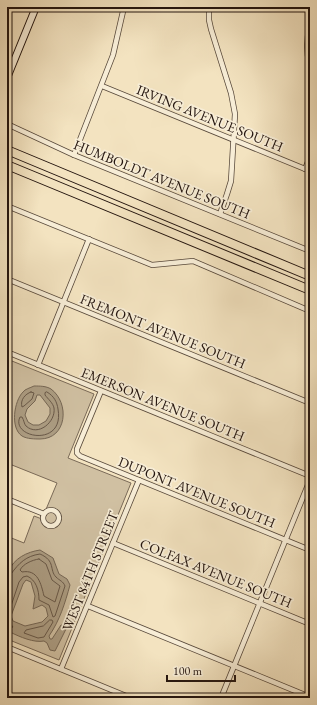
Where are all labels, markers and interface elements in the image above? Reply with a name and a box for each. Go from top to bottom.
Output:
street label: IRVING AVENUE SOUTH [134,80,286,156]
street label: HUMBOLDT AVENUE SOUTH [71,135,253,223]
street label: FREMONT AVENUE SOUTH [78,289,248,373]
street label: EMERSON AVENUE SOUTH [79,363,247,445]
street label: DUPONT AVENUE SOUTH [116,452,278,532]
street label: WEST 84TH STREET [58,508,122,633]
street label: COLFAX AVENUE SOUTH [137,534,295,612]
scale bar [167,657,235,683]
text: 100 m [173,663,203,679]

